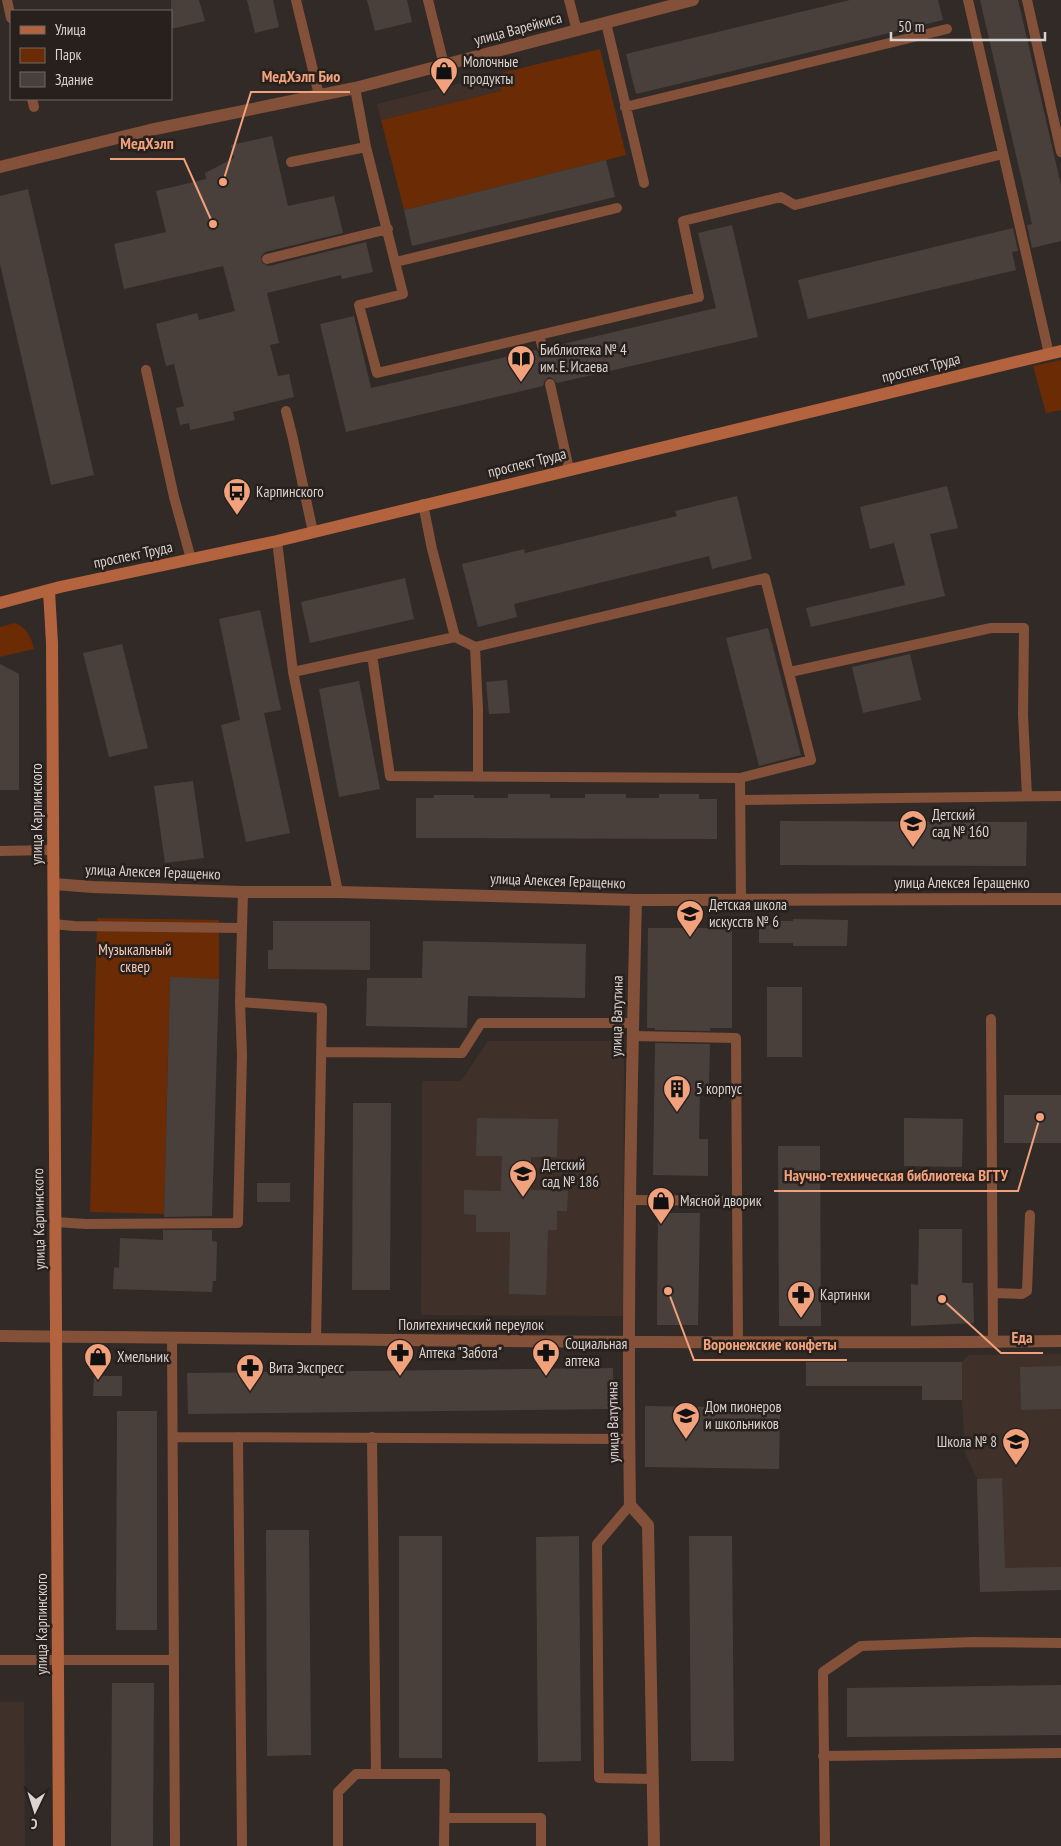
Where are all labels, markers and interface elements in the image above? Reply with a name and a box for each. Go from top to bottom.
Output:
street label: улица Варейкиса [472,8,564,49]
legend [10,10,172,100]
scale bar [891,10,1045,42]
text: 50 m [898,17,924,36]
text: Улица [55,20,86,39]
text: Парк [55,45,81,64]
place label: Молочные продукты [463,52,518,88]
shop icon: Молочные продукты [429,56,459,95]
callout: МедХэлп Био [251,61,350,92]
text: МедХэлп Био [262,66,340,86]
text: Здание [55,70,93,89]
callout: МедХэлп [110,128,184,159]
text: МедХэлп [120,133,174,153]
place label: Библиотека № 4 им. Е. Исаева [540,340,627,376]
library icon: Библиотека № 4 им. Е. Исаева [506,344,536,383]
street label: проспект Труда [880,349,962,386]
street label: проспект Труда [486,444,568,481]
bus stop icon: Карпинского [222,477,252,516]
place label: Карпинского [256,482,324,501]
street label: проспект Труда [92,537,174,572]
street label: улица Карпинского [27,763,46,865]
place label: Детский сад № 160 [932,805,989,841]
school or university icon: Детский сад № 160 [898,809,928,848]
street label: улица Алексея Геращенко [85,860,221,883]
street label: улица Алексея Геращенко [490,869,626,892]
street label: улица Алексея Геращенко [894,873,1030,892]
place label: Детская школа искусств № 6 [709,895,787,931]
school or university icon: Детская школа искусств № 6 [675,899,705,938]
park label: Музыкальный сквер [98,940,172,976]
street label: улица Ватутина [606,975,627,1057]
building icon: 5 корпус [662,1074,692,1113]
place label: 5 корпус [696,1079,743,1098]
place label: Детский сад № 186 [542,1155,599,1191]
school or university icon: Детский сад № 186 [508,1159,538,1198]
callout: Научно-техническая библиотека ВГТУ [774,1160,1018,1191]
text: Научно-техническая библиотека ВГТУ [784,1165,1008,1185]
street label: улица Карпинского [28,1168,49,1270]
shop icon: Мясной дворик [646,1186,676,1225]
place label: Мясной дворик [680,1191,762,1210]
pharmacy icon: Картинки [786,1280,816,1319]
place label: Картинки [820,1285,870,1304]
street label: Политехнический переулок [398,1315,544,1334]
callout: Еда [1001,1322,1043,1353]
text: Еда [1011,1327,1033,1347]
callout: Воронежские конфеты [694,1329,847,1360]
place label: Социальная аптека [565,1334,627,1370]
text: Воронежские конфеты [703,1334,837,1354]
pharmacy icon: Аптека "Забота" [385,1338,415,1377]
pharmacy icon: Социальная аптека [531,1338,561,1377]
shop icon: Хмельник [83,1342,113,1381]
place label: Аптека "Забота" [419,1343,502,1362]
place label: Хмельник [117,1347,169,1366]
pharmacy icon: Вита Экспресс [235,1353,265,1392]
place label: Вита Экспресс [269,1358,345,1377]
street label: улица Ватутина [602,1381,623,1463]
place label: Дом пионеров и школьников [705,1397,782,1433]
school or university icon: Дом пионеров и школьников [671,1401,701,1440]
school or university icon: Школа № 8 [1001,1427,1031,1466]
place label: Школа № 8 [937,1432,997,1451]
street label: улица Карпинского [32,1573,51,1675]
north arrow [10,1786,60,1836]
text: С [30,1815,38,1833]

